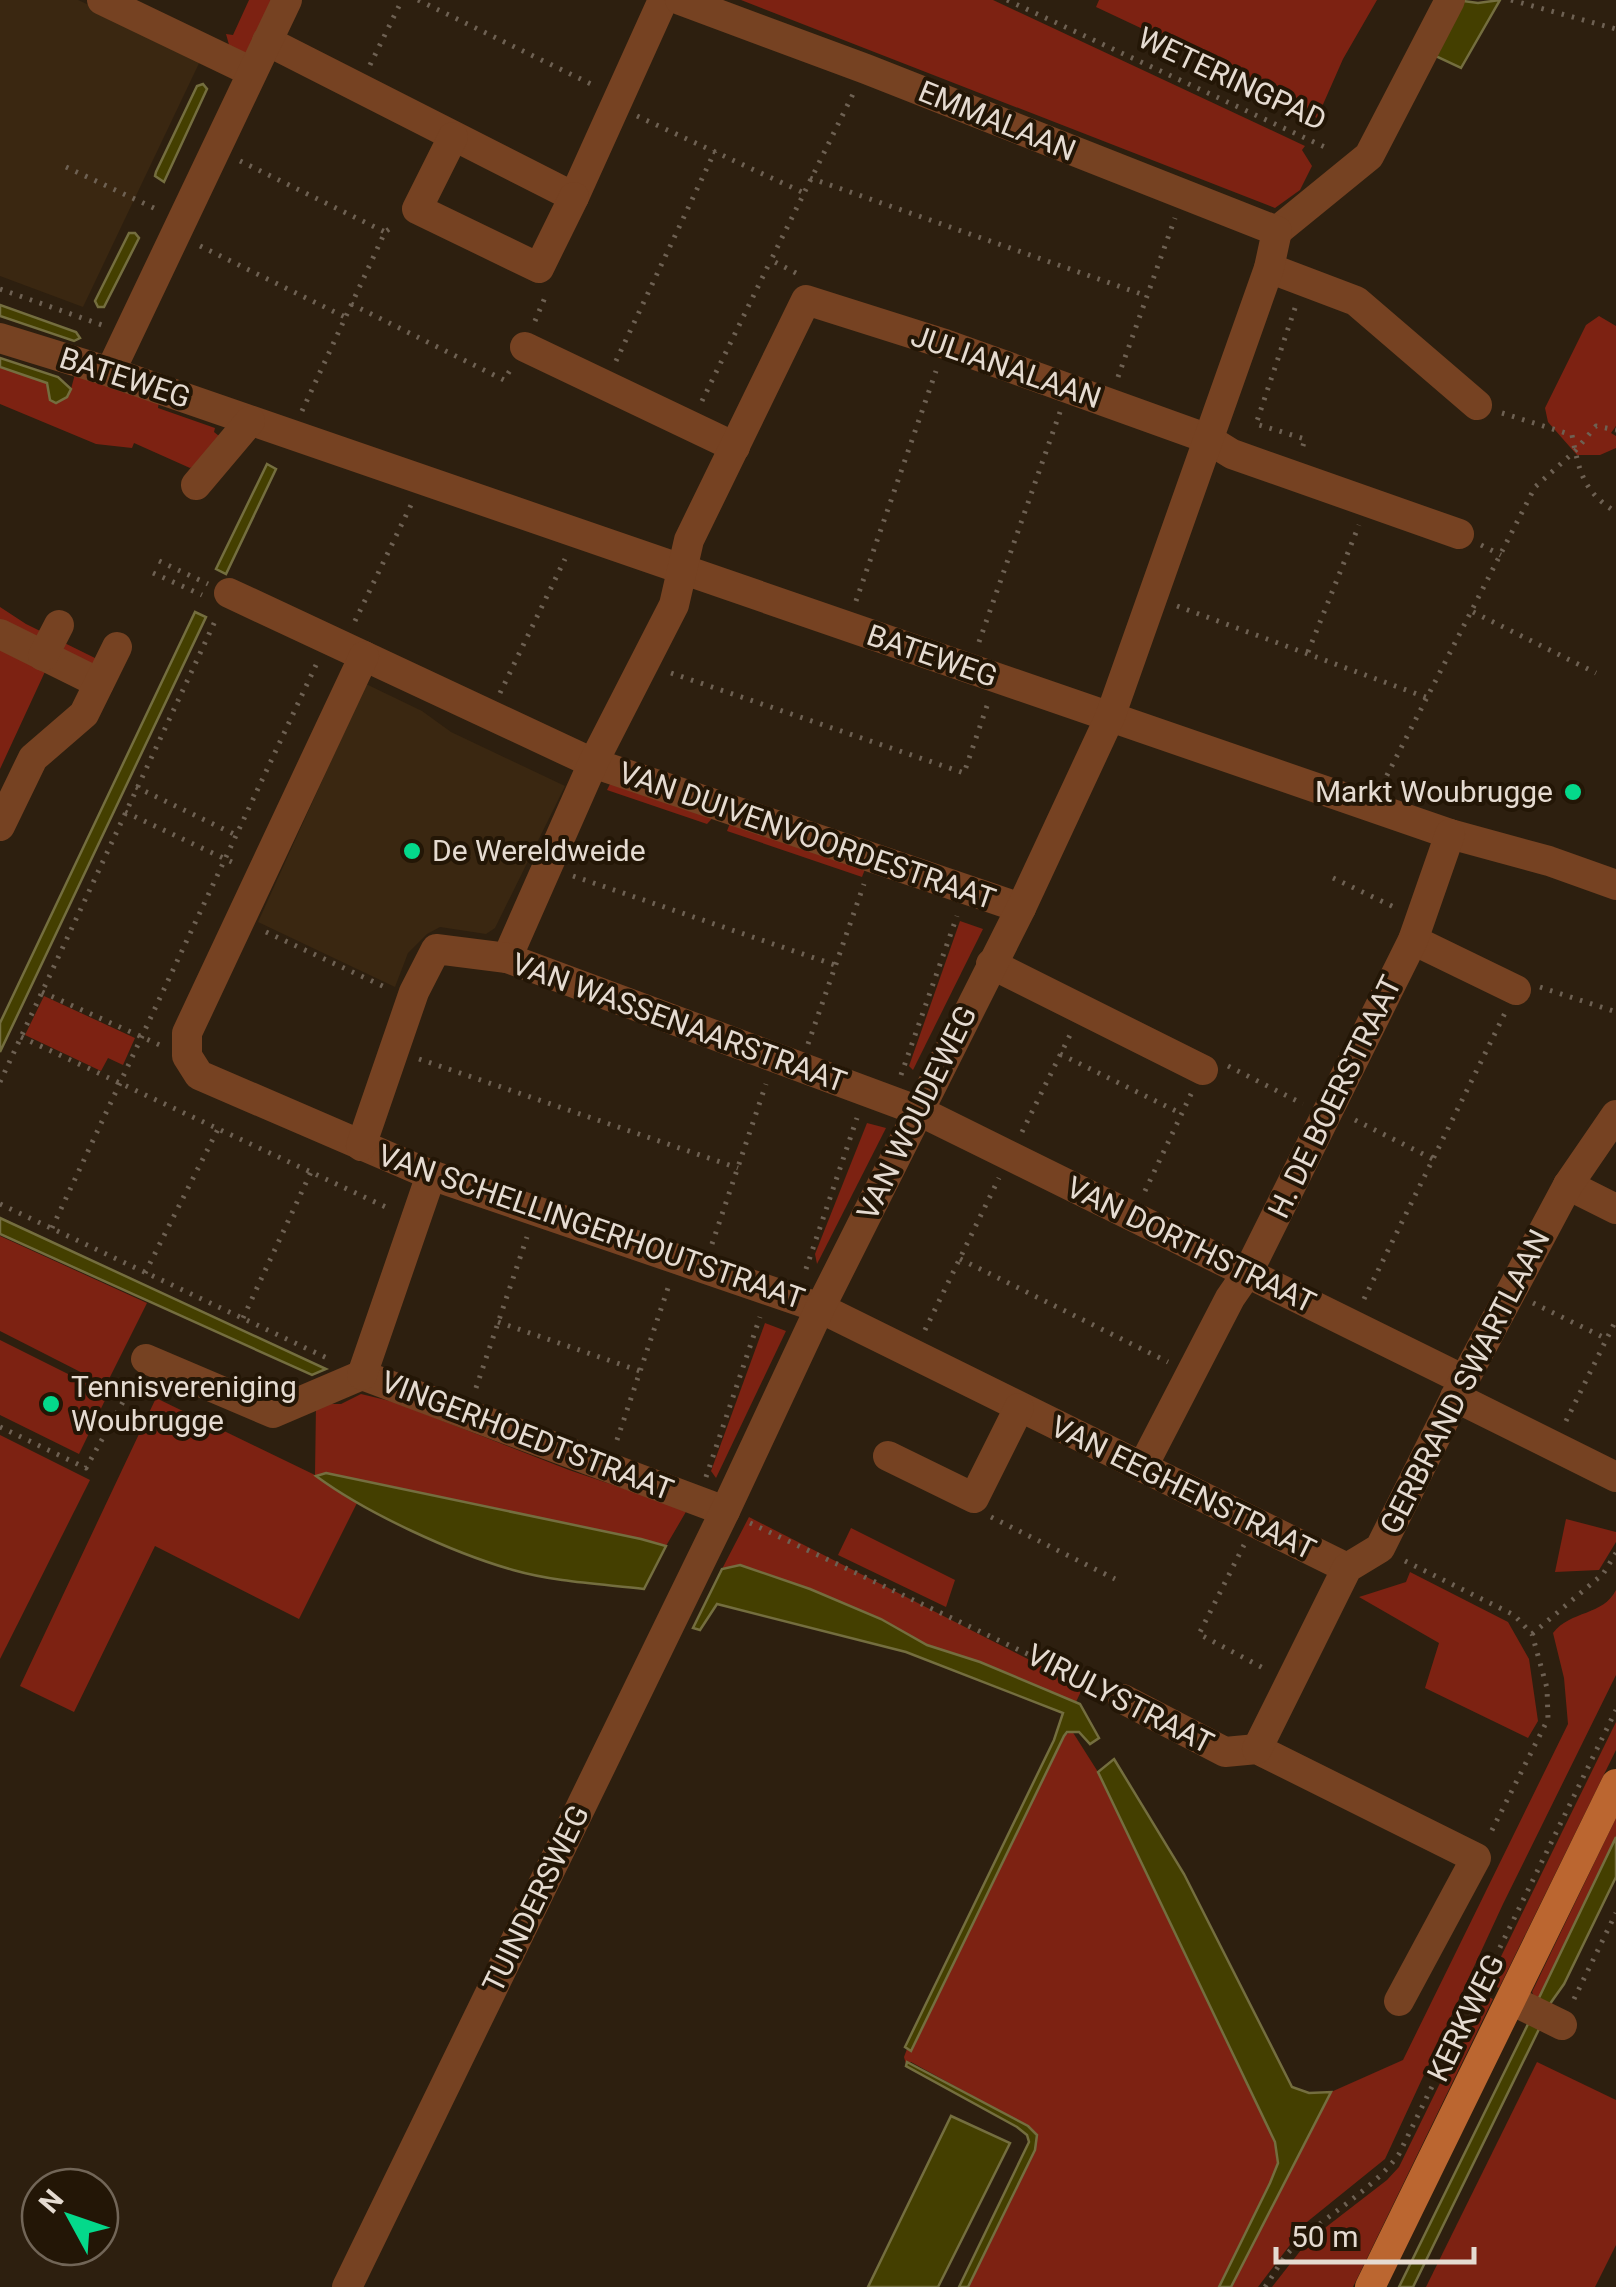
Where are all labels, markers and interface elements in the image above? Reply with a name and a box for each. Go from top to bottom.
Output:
street label: WETERINGPAD [1133,20,1332,137]
street label: EMMALAAN [914,73,1081,168]
street label: JULIANALAAN [907,318,1106,415]
street label: BATEWEG [55,340,195,415]
street label: BATEWEG [862,617,1002,694]
street label: VAN DUIVENVOORDESTRAAT [614,755,1000,917]
place label: Markt Woubrugge [1315,774,1553,809]
marker: Markt Woubrugge [1562,781,1584,803]
place label: De Wereldweide [432,833,646,868]
marker: De Wereldweide [401,840,423,862]
street label: VAN WASSENAARSTRAAT [507,946,851,1099]
street label: H. DE BOERSTRAAT [1261,970,1408,1224]
street label: VAN WOUDEWEG [850,1000,984,1226]
street label: VAN SCHELLINGERHOUTSTRAAT [373,1137,809,1316]
street label: VAN DORTHSTRAAT [1061,1169,1322,1320]
street label: GERBRAND SWARTLAAN [1373,1224,1557,1540]
street label: VINGERHOEDTSTRAAT [376,1364,678,1507]
place label: Tennisvereniging Woubrugge [71,1369,297,1438]
marker: Tennisvereniging Woubrugge [40,1393,62,1415]
street label: VAN EEGHENSTRAAT [1045,1408,1321,1567]
street label: VIRULYSTRAAT [1021,1636,1220,1761]
street label: TUINDERSWEG [475,1799,596,1998]
street label: KERKWEG [1420,1948,1511,2087]
north arrow [20,2167,120,2267]
text: N [32,2183,70,2219]
scale bar [1276,2202,1474,2264]
text: 50 m [1291,2219,1358,2254]

